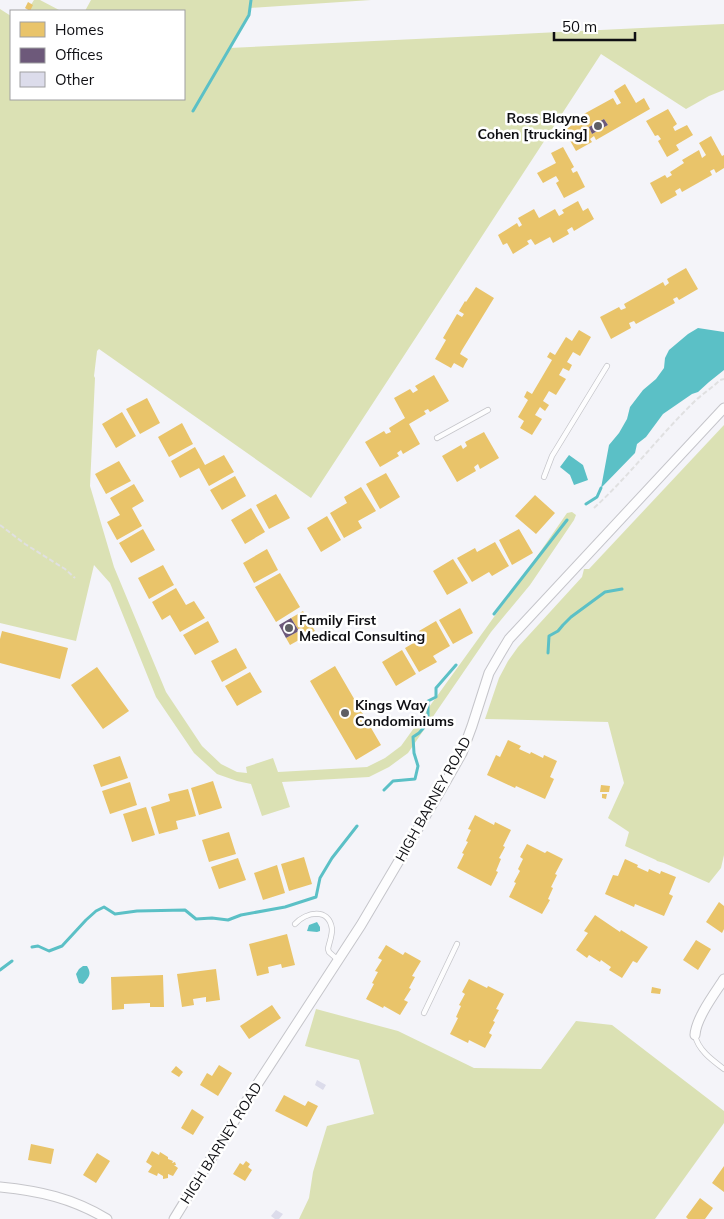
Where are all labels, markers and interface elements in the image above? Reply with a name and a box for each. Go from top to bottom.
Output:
legend [10,10,185,100]
scale bar [554,10,635,42]
text: 50 m [562,17,597,36]
text: Homes [55,20,104,39]
text: Offices [55,45,103,64]
text: Other [55,70,95,89]
place label: Ross Blayne Cohen [trucking] [478,109,588,143]
marker: Ross Blayne Cohen [trucking] [592,120,604,132]
place label: Family First Medical Consulting [299,611,425,645]
marker: Family First Medical Consulting [283,622,295,634]
place label: Kings Way Condominiums [355,696,454,730]
marker: Kings Way Condominiums [339,707,351,719]
street label: HIGH BARNEY ROAD [391,733,475,865]
street label: HIGH BARNEY ROAD [176,1079,266,1207]

